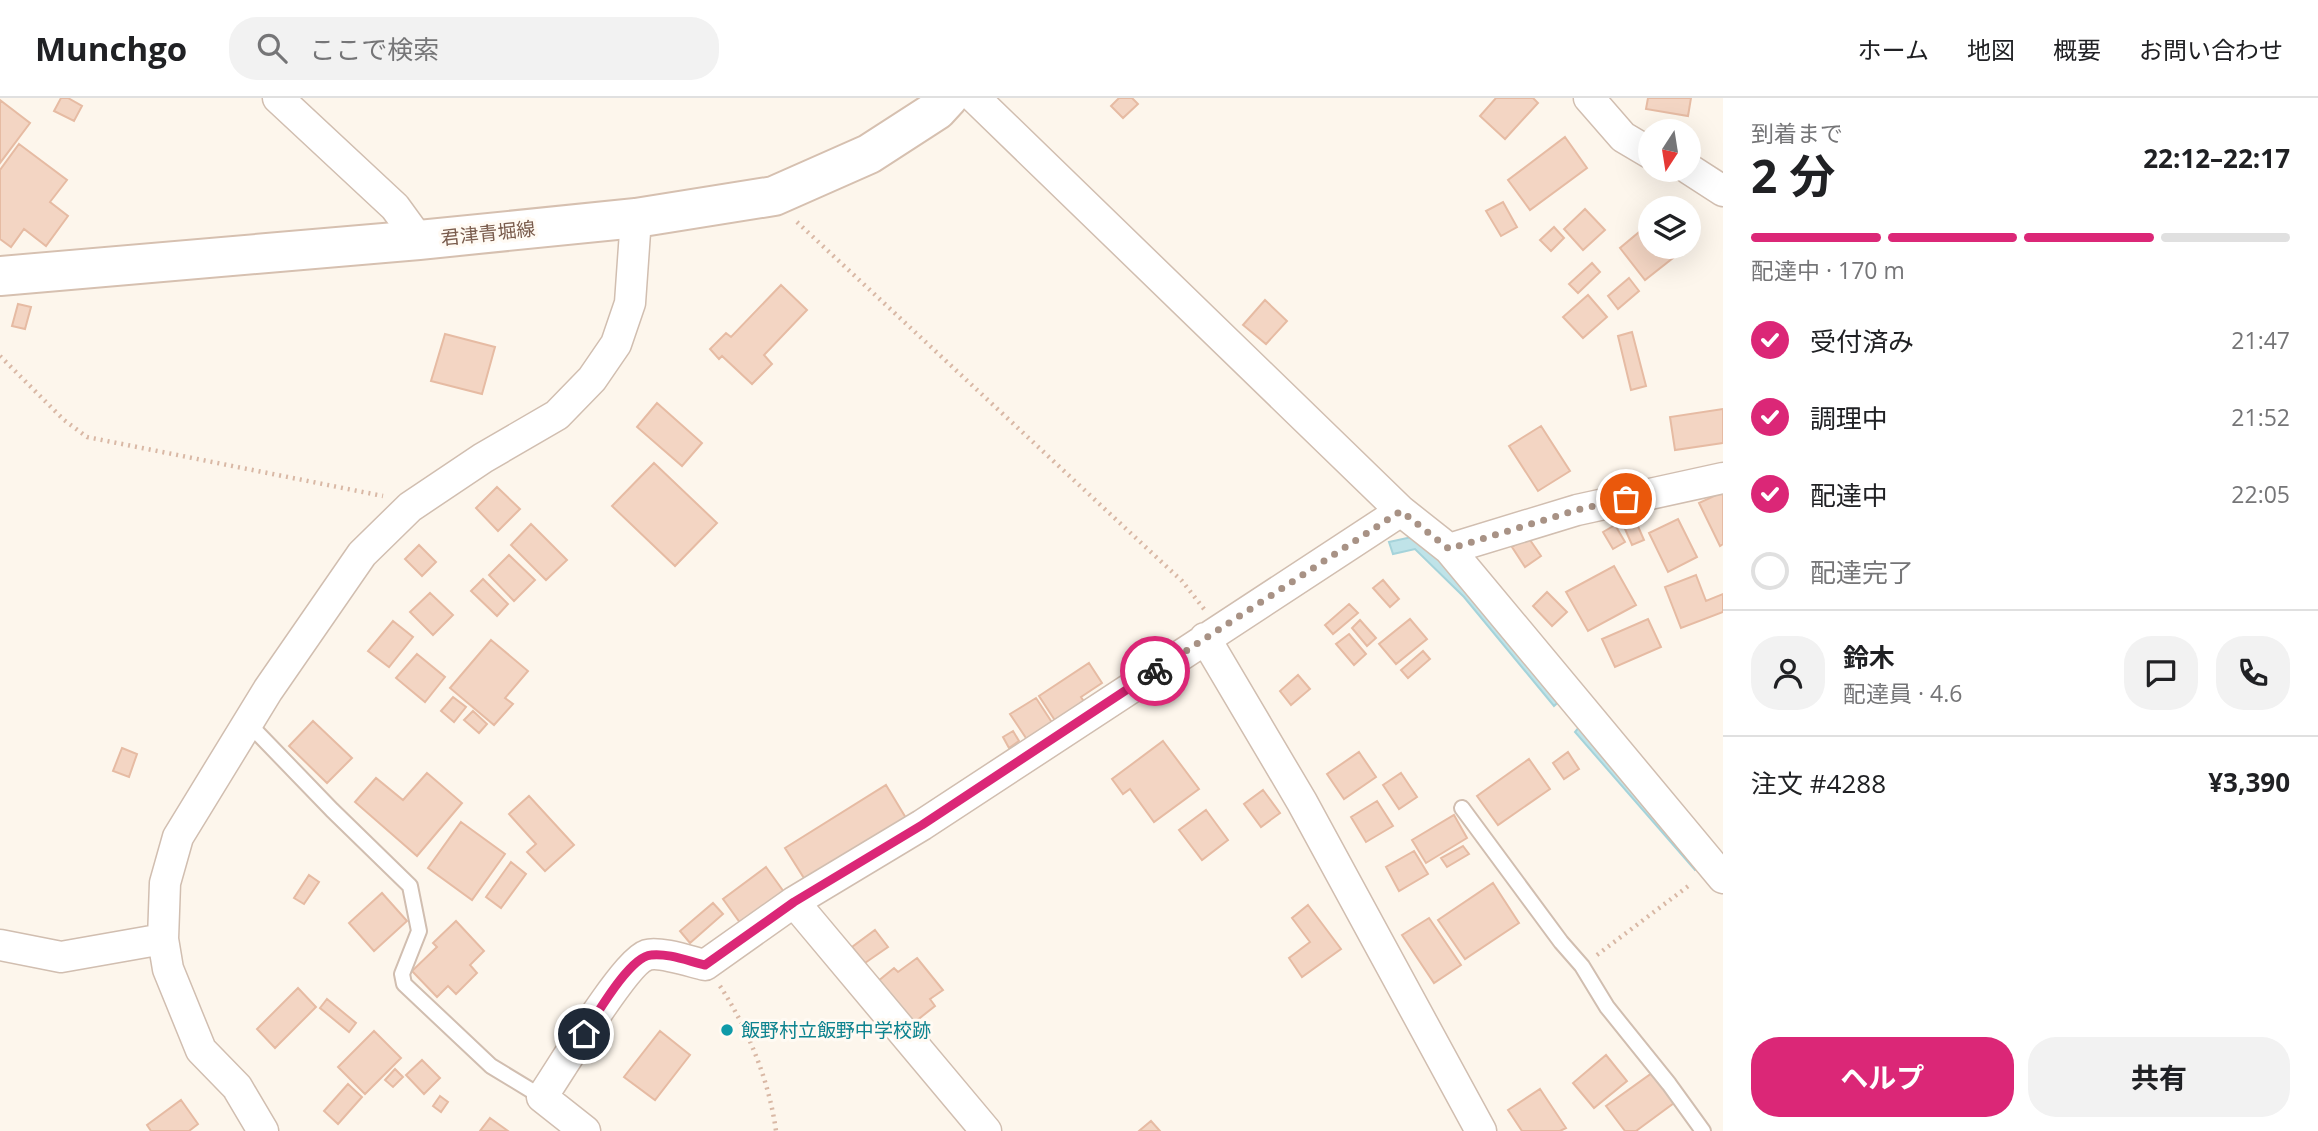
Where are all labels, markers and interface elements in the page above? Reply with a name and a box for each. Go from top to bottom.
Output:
search box [229,17,719,80]
text: Munchgo [35,26,187,71]
icon: search [253,29,291,67]
text: ここで検索 [309,31,439,67]
text: ホーム [1858,33,1929,66]
text: 地図 [1967,33,2015,66]
text: 概要 [2053,33,2101,66]
text: お問い合わせ [2139,33,2283,66]
text: 到着まで [1751,117,1843,149]
north arrow [1638,119,1701,182]
map controls [1638,119,1701,259]
text: 22:12–22:17 [2143,140,2290,176]
text: 2 分 [1751,144,1835,206]
button: layers [1638,196,1701,259]
street label: 君津青堀線 [439,215,537,251]
text: 配達中 · 170 m [1751,254,1905,286]
icon: check [1751,321,1789,359]
text: 受付済み [1810,323,1914,359]
text: 21:47 [2231,324,2290,356]
icon: check [1751,398,1789,436]
text: 調理中 [1810,400,1888,436]
text: 21:52 [2231,401,2290,433]
pin [1596,469,1656,529]
icon: check [1751,475,1789,513]
text: 配達中 [1810,477,1888,513]
text: 22:05 [2231,478,2290,510]
icon: bag [1607,480,1645,518]
text: 配達完了 [1810,554,1914,590]
courier [1120,636,1190,706]
button: person [1751,636,1825,710]
button: chat [2124,636,2198,710]
button: phone [2216,636,2290,710]
text: 鈴木 [1843,639,1895,675]
icon: bike [1136,652,1174,690]
text: 配達員 · 4.6 [1843,677,1962,709]
text: ¥3,390 [2208,764,2290,800]
text: 注文 #4288 [1751,765,1886,801]
pin [554,1004,614,1064]
icon: home [565,1015,603,1053]
place label: 飯野村立飯野中学校跡 [741,1017,931,1043]
marker: 飯野村立飯野中学校跡 [719,1022,735,1038]
button: ヘルプ [1751,1037,2014,1117]
button: 共有 [2028,1037,2290,1117]

